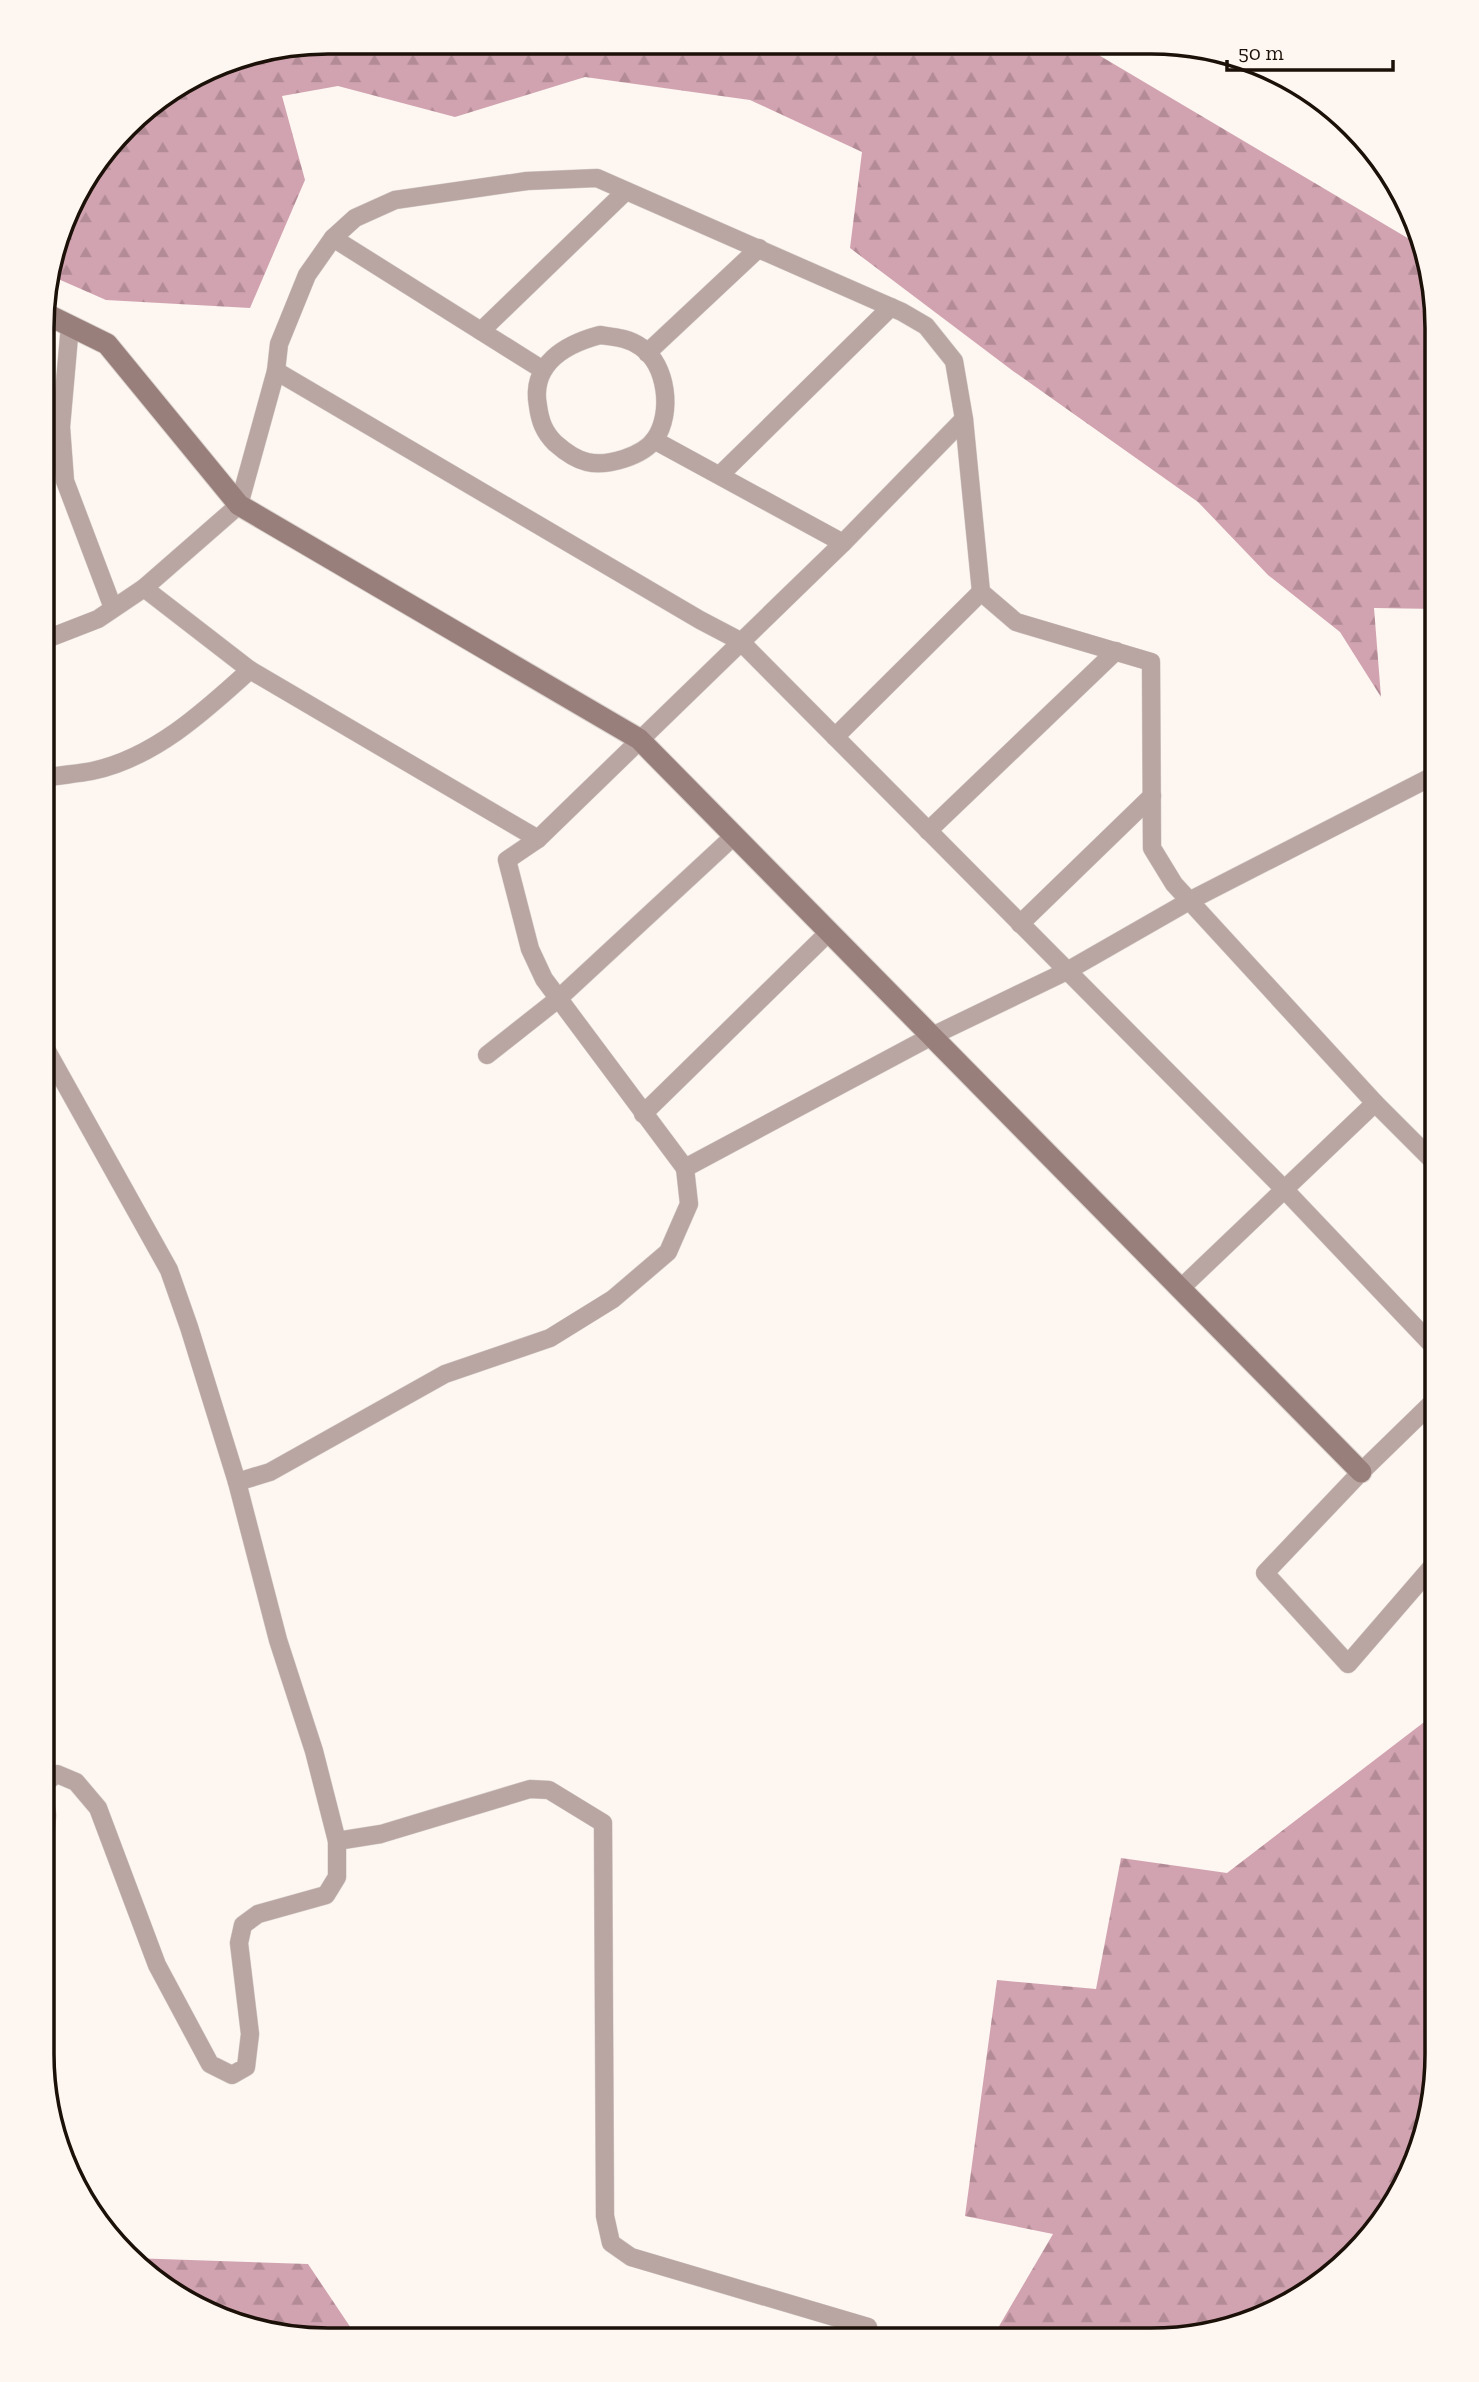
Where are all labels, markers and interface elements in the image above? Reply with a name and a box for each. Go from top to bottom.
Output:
scale bar [1227,28,1393,72]
text: 50 m [1238,40,1284,65]

